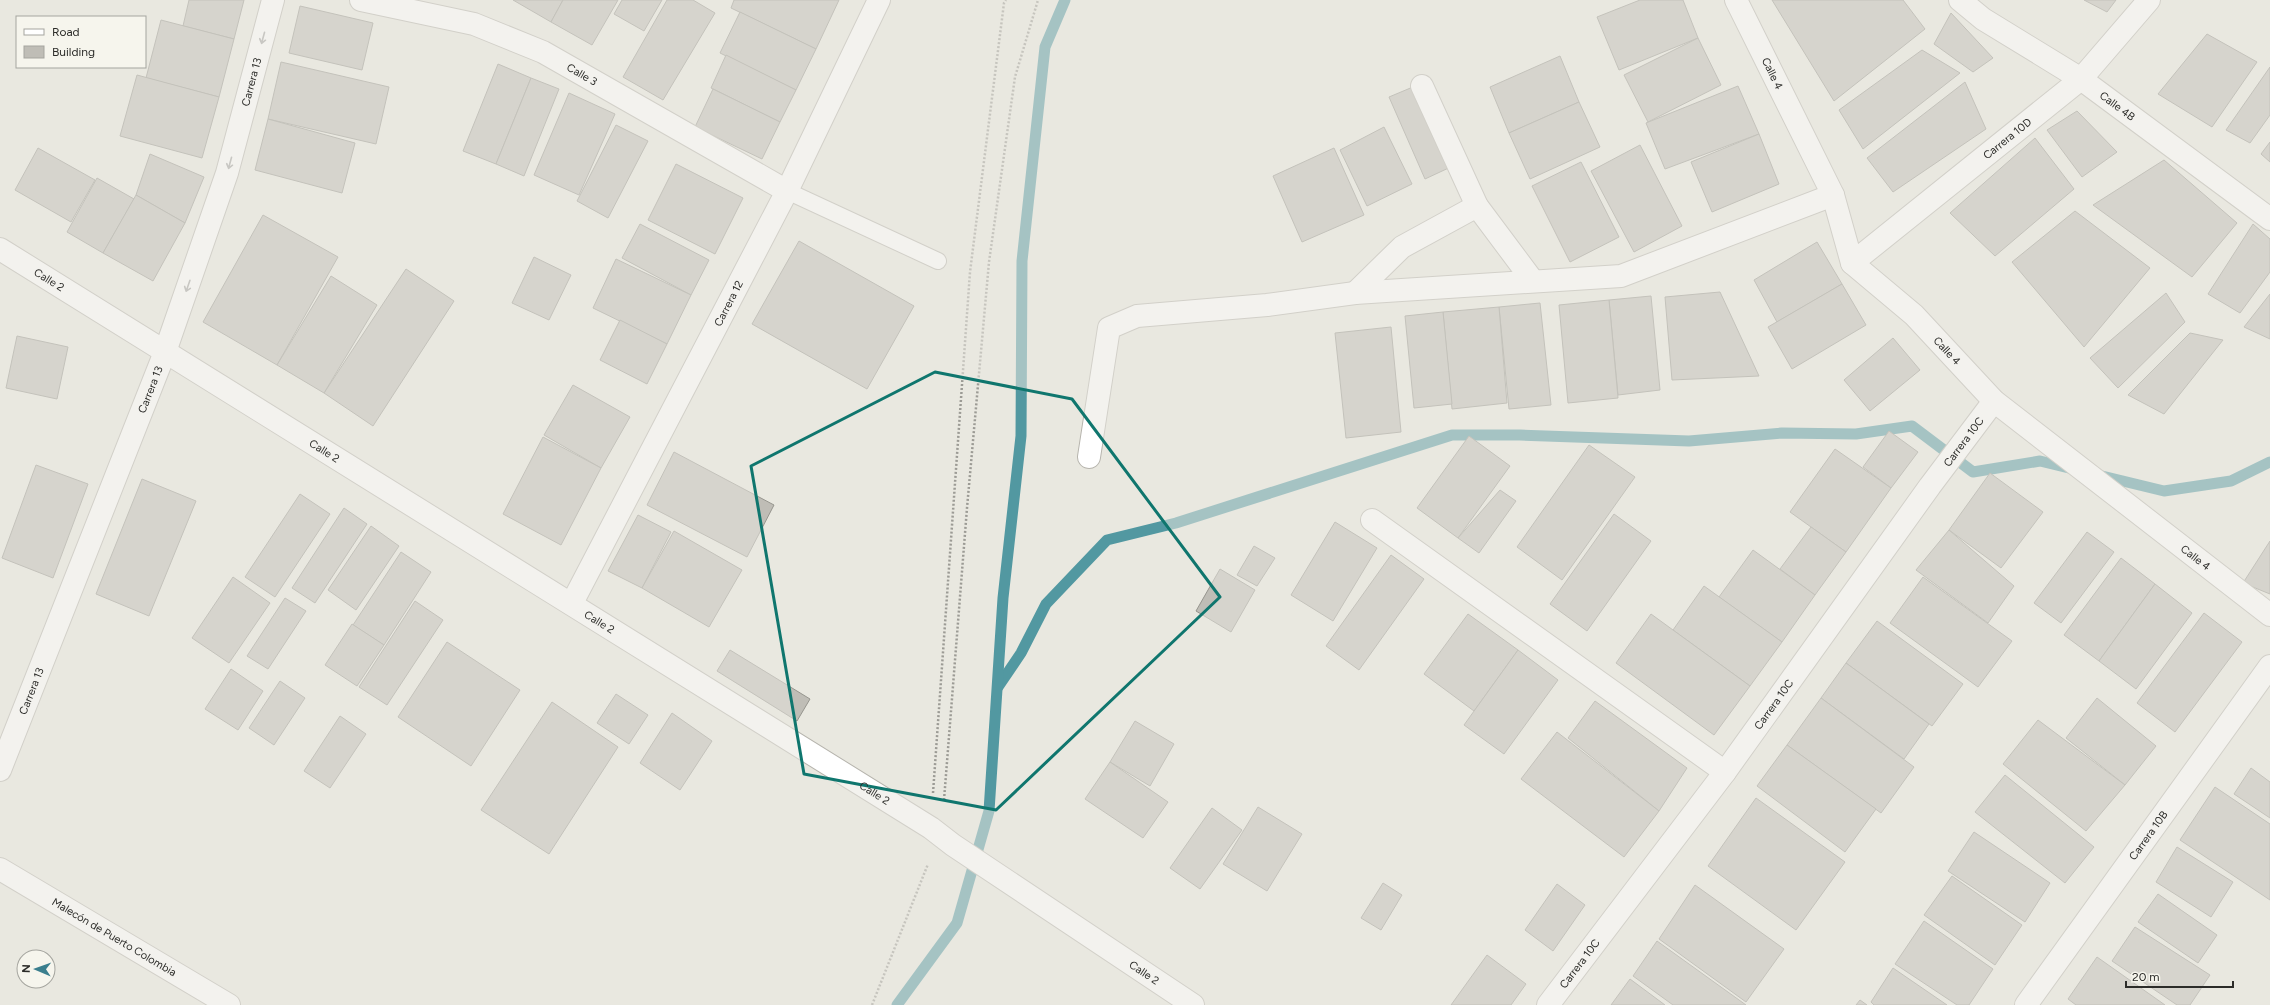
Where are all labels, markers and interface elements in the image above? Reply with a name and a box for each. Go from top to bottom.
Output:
legend [16,16,146,68]
text: Road [52,25,80,39]
one-way arrow [259,31,266,44]
text: Building [52,45,95,59]
street label: Carrera 13 [239,56,264,108]
street label: Calle 4 [1759,56,1786,92]
street label: Calle 3 [564,61,599,89]
street label: Calle 4B [2097,89,2138,124]
street label: Carrera 10D [1981,115,2035,162]
one-way arrow [226,157,233,170]
street label: Calle 2 [31,266,67,294]
street label: Carrera 12 [712,279,746,329]
one-way arrow [184,280,191,293]
street label: Calle 4 [1930,334,1963,368]
street label: Carrera 13 [135,364,166,415]
street label: Carrera 10C [1941,415,1987,469]
street label: Calle 2 [307,437,342,465]
street label: Calle 4 [2178,542,2213,573]
street label: Calle 2 [582,608,617,637]
street label: Carrera 13 [17,666,47,717]
street label: Carrera 10C [1752,677,1796,732]
street label: Calle 2 [857,779,892,808]
street label: Carrera 10B [2126,808,2171,863]
street label: Malecón de Puerto Colombia [50,895,179,979]
street label: Carrera 10C [1557,937,1603,991]
north arrow [16,949,56,989]
street label: Calle 2 [1127,958,1161,988]
scale bar [2126,963,2233,989]
text: N [20,964,33,973]
text: 20 m [2132,970,2160,984]

